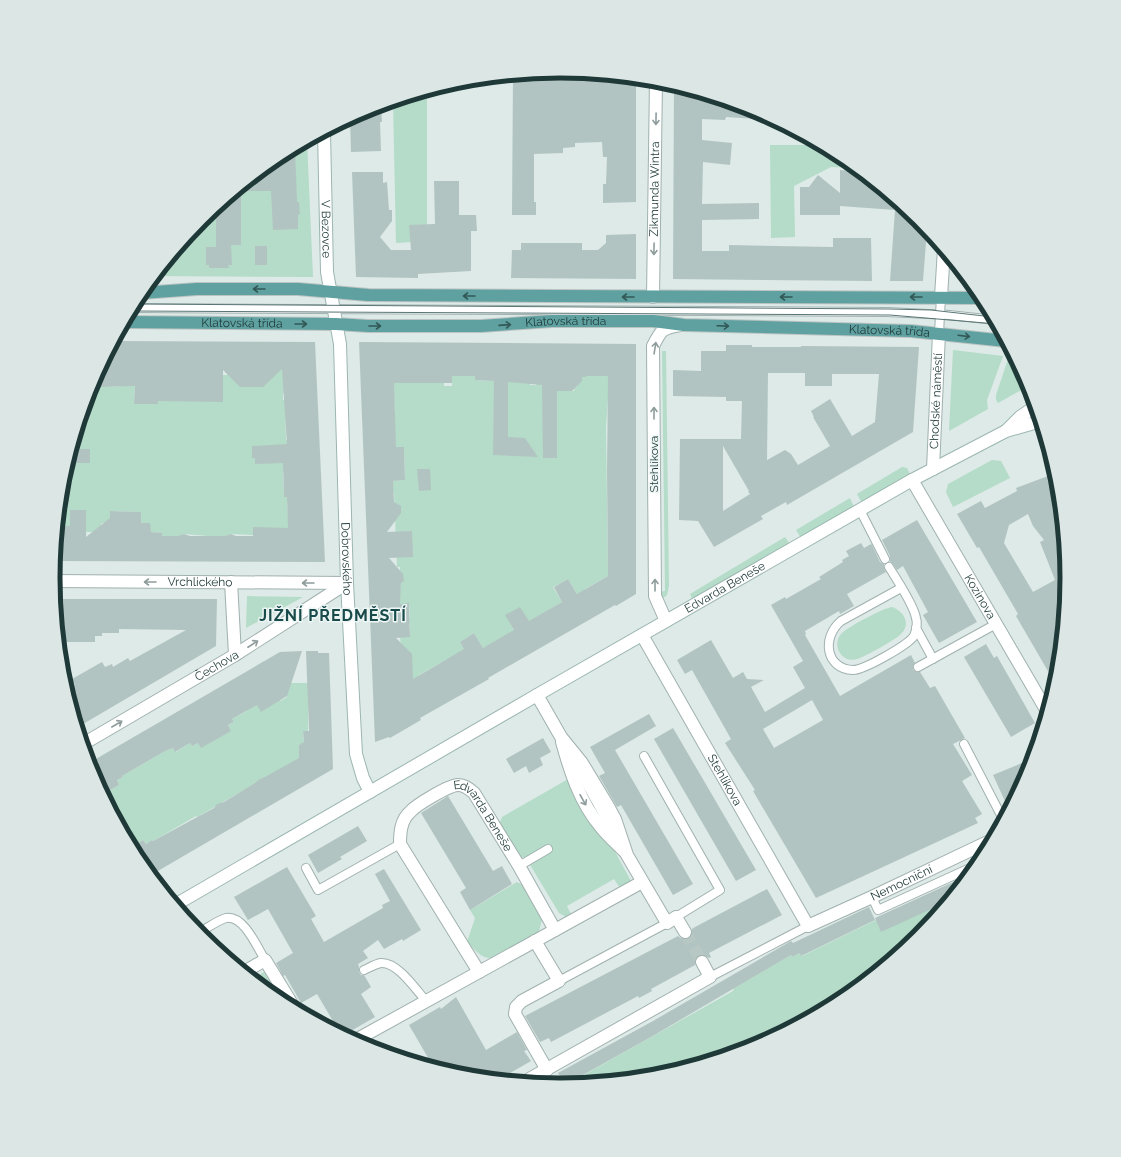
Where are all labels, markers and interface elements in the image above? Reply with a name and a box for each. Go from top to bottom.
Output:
one-way arrow [652,112,660,125]
street label: Zikmunda Wintra [647,141,662,237]
street label: V Bezovce [318,200,334,258]
one-way arrow [650,242,658,255]
one-way arrow [253,285,266,293]
one-way arrow [463,292,476,300]
one-way arrow [622,293,635,301]
one-way arrow [780,293,793,301]
one-way arrow [910,293,923,301]
street label: Klatovská třída [525,314,606,330]
street label: Klatovská třída [201,316,283,330]
one-way arrow [294,320,307,328]
one-way arrow [498,321,511,328]
one-way arrow [368,322,381,330]
one-way arrow [716,322,729,329]
street label: Klatovská třída [849,322,931,340]
one-way arrow [957,332,970,340]
one-way arrow [651,342,659,355]
street label: Chodské náměstí [927,352,945,449]
one-way arrow [650,407,658,420]
street label: Stehlíkova [647,436,661,492]
street label: Dobrovského [338,522,355,596]
street label: Edvarda Beneše [682,559,768,616]
street label: Kozinova [962,572,999,622]
street label: Vrchlického [167,575,233,589]
one-way arrow [144,578,157,586]
one-way arrow [302,579,315,587]
one-way arrow [651,579,658,592]
district label: JIŽNÍ PŘEDMĚSTÍ [259,605,407,625]
one-way arrow [247,640,258,648]
street label: Čechova [192,647,241,684]
one-way arrow [110,720,122,728]
street label: Stehlíkova [705,752,745,808]
street label: Edvarda Beneše [453,778,515,854]
one-way arrow [580,793,588,805]
street label: Nemocniční [868,862,935,904]

